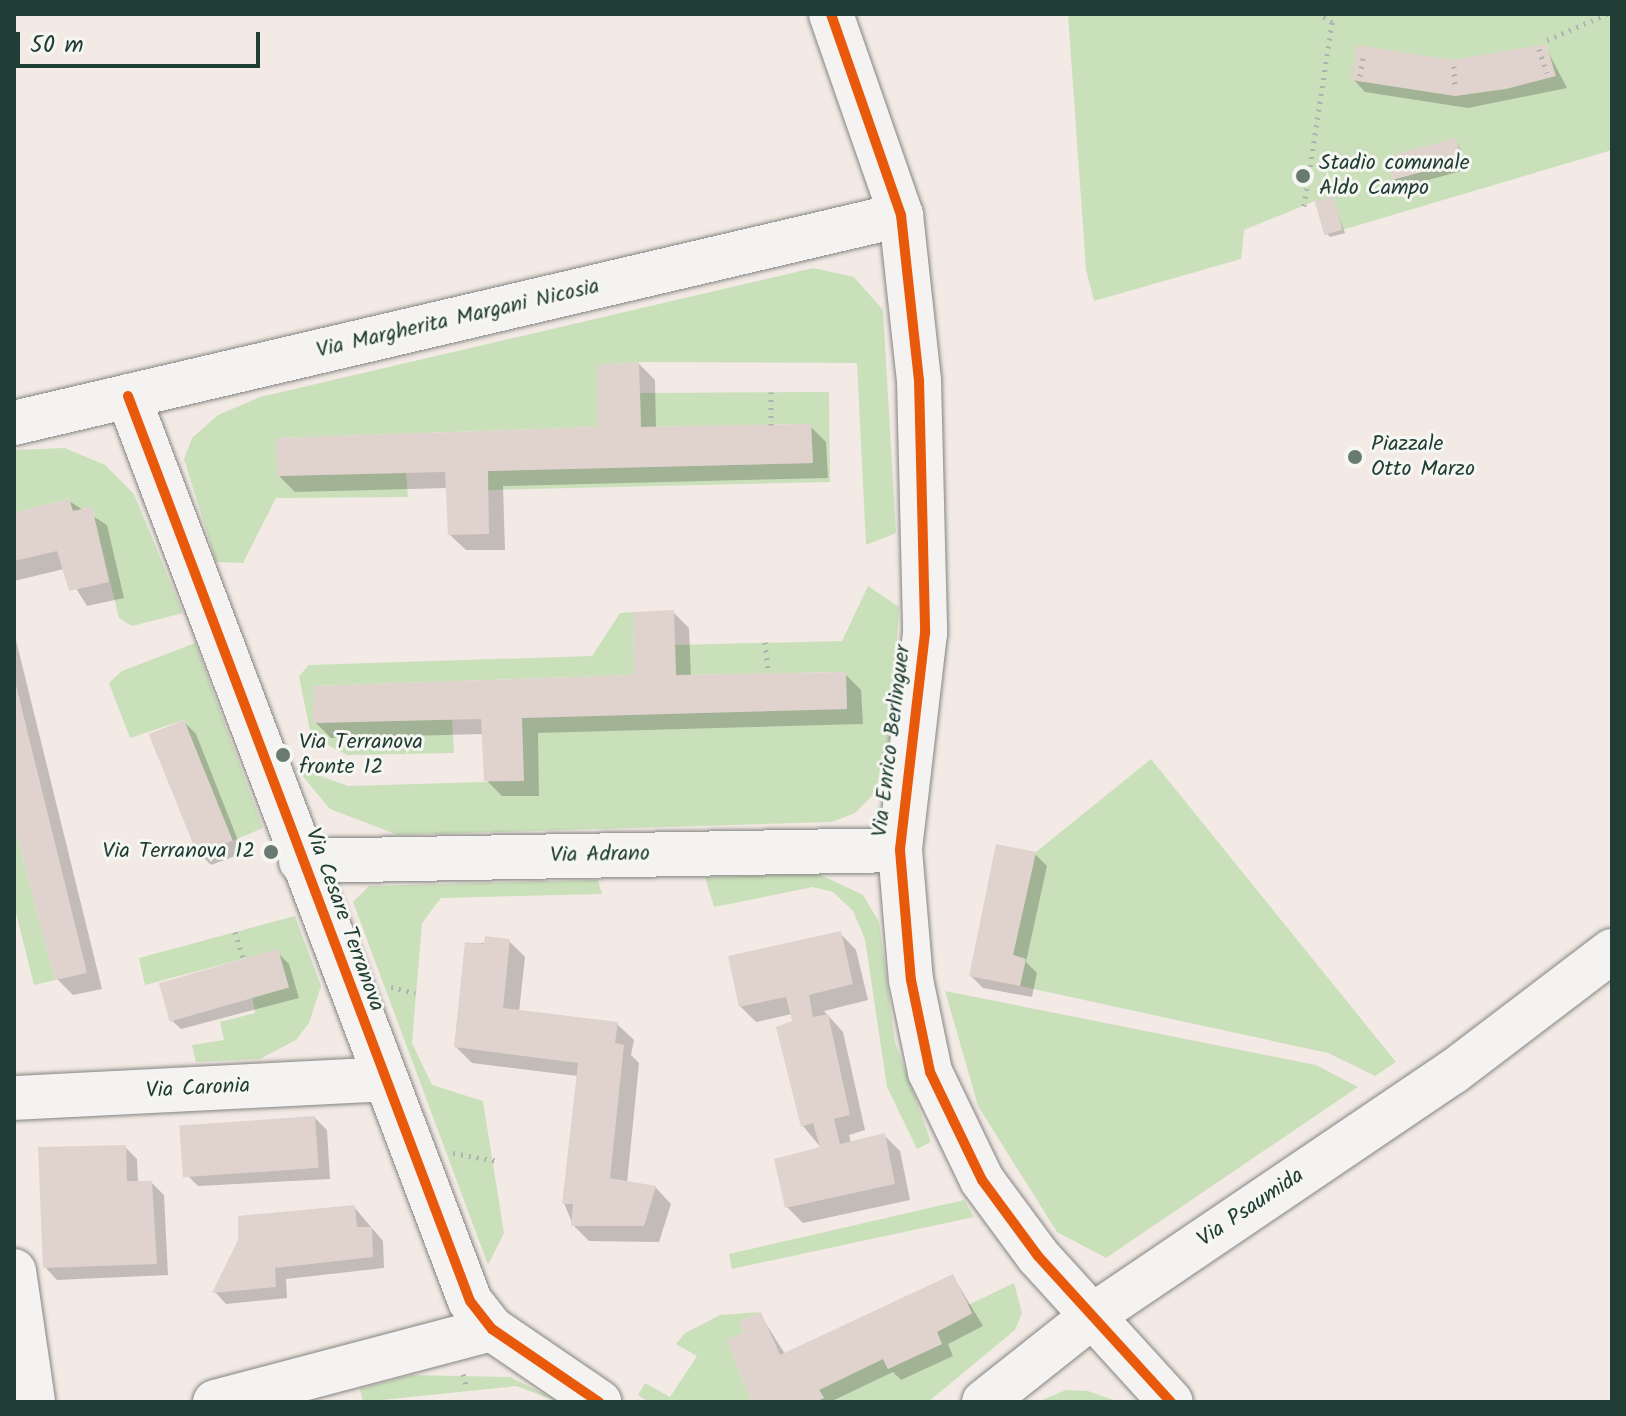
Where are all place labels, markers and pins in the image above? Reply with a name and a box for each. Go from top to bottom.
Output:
place label: Stadio comunale Aldo Campo [1319,150,1470,202]
marker: Stadio comunale Aldo Campo [1294,167,1312,185]
place label: Piazzale Otto Marzo [1371,431,1475,482]
marker: Piazzale Otto Marzo [1346,448,1364,466]
place label: Via Terranova fronte 12 [299,729,423,780]
marker: Via Terranova fronte 12 [274,746,292,764]
place label: Via Terranova 12 [103,839,255,865]
marker: Via Terranova 12 [262,843,280,861]

